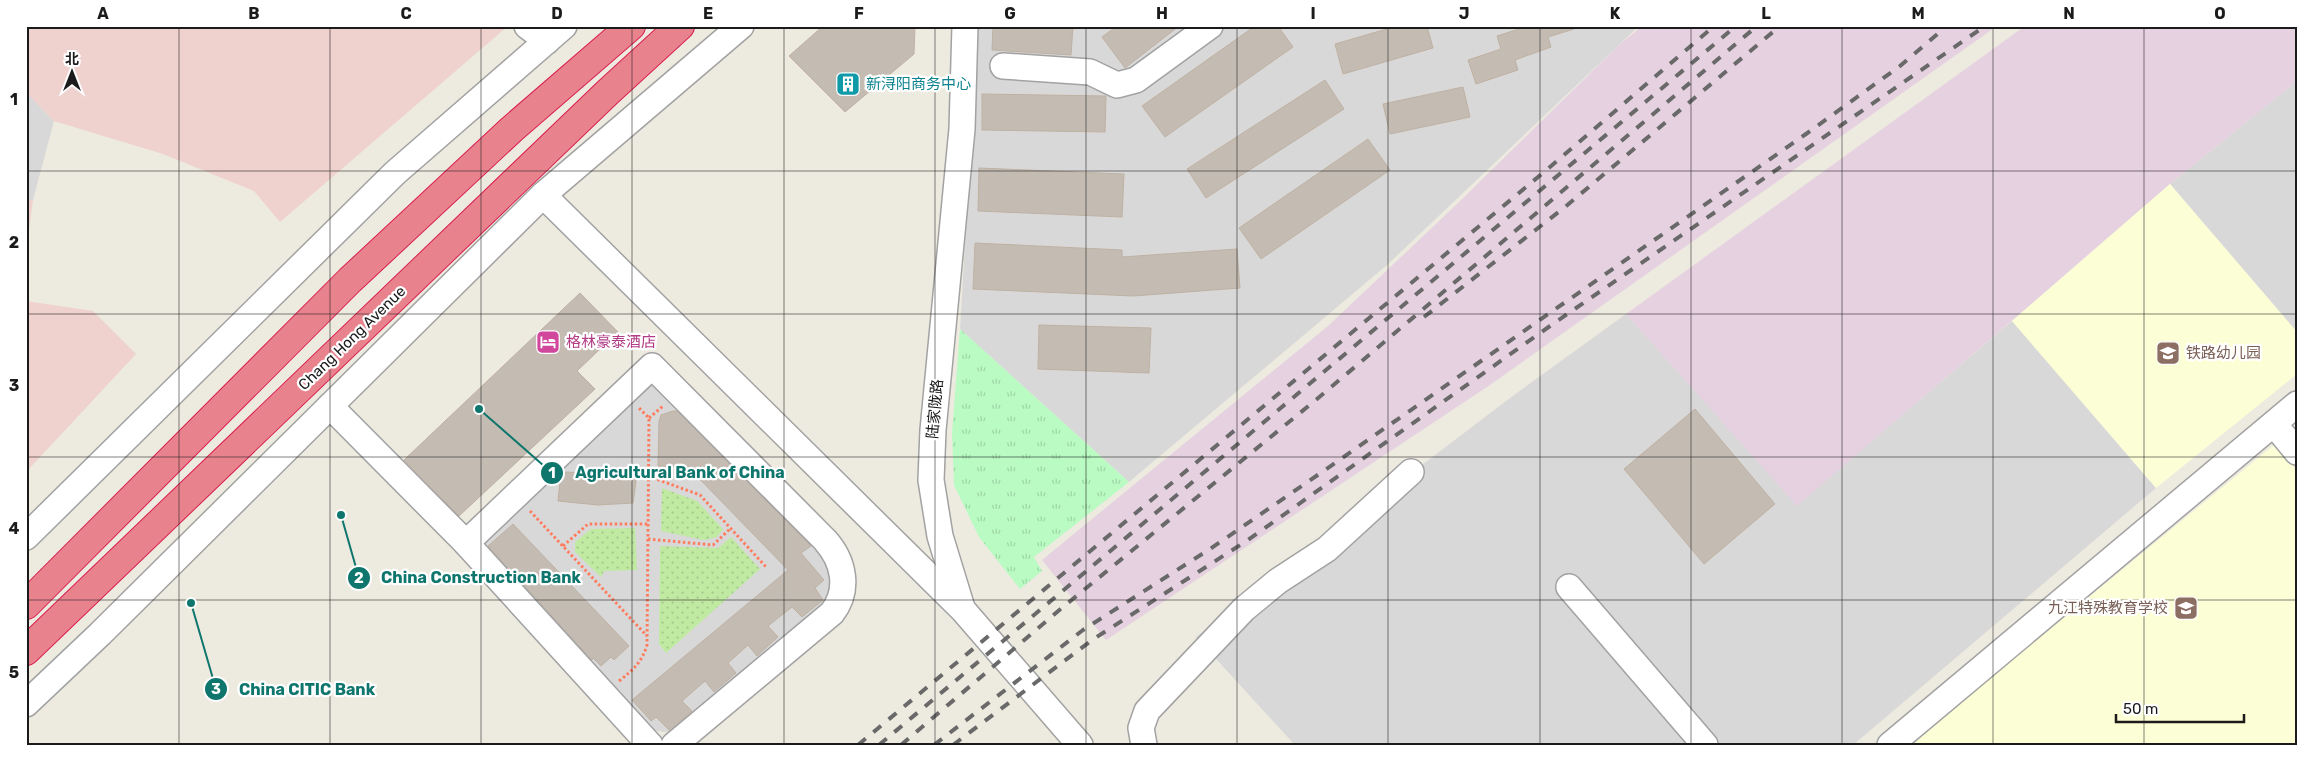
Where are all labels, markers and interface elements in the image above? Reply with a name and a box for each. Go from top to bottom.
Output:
text: A [97,4,109,23]
text: B [248,4,260,23]
text: C [400,4,412,23]
text: D [551,4,563,23]
text: E [703,4,713,23]
text: F [854,4,864,23]
text: G [1004,4,1016,23]
text: H [1156,4,1168,23]
text: I [1310,4,1316,23]
text: J [1459,4,1469,23]
text: K [1610,4,1621,23]
text: L [1761,4,1771,23]
text: M [1911,4,1925,23]
text: N [2063,4,2075,23]
text: O [2214,4,2226,23]
north arrow [48,48,98,98]
text: 北 [65,51,79,68]
building icon: 新浔阳商务中心 [835,71,861,97]
place label: 新浔阳商务中心 [866,75,971,93]
text: 1 [10,90,18,109]
text: 2 [9,233,19,252]
street label: Chang Hong Avenue [295,282,409,394]
hotel icon: 格林豪泰酒店 [535,329,561,355]
place label: 格林豪泰酒店 [566,333,656,351]
school or university icon: 铁路幼儿园 [2155,340,2181,366]
place label: 铁路幼儿园 [2186,344,2261,362]
text: 3 [9,376,19,395]
street label: 陆家陇路 [923,378,947,440]
callout: Agricultural Bank of China [540,457,795,488]
text: Agricultural Bank of China [575,463,785,482]
text: 1 [548,464,556,482]
text: 4 [9,519,20,538]
callout: China Construction Bank [346,562,591,593]
text: China Construction Bank [381,568,582,587]
text: 2 [354,569,364,587]
school or university icon: 九江特殊教育学校 [2173,595,2199,621]
place label: 九江特殊教育学校 [2048,599,2168,617]
text: 5 [9,663,19,682]
callout: China CITIC Bank [204,674,385,705]
text: 3 [211,680,221,698]
text: China CITIC Bank [239,680,376,699]
scale bar [2116,691,2243,723]
text: 50 m [2123,700,2158,718]

